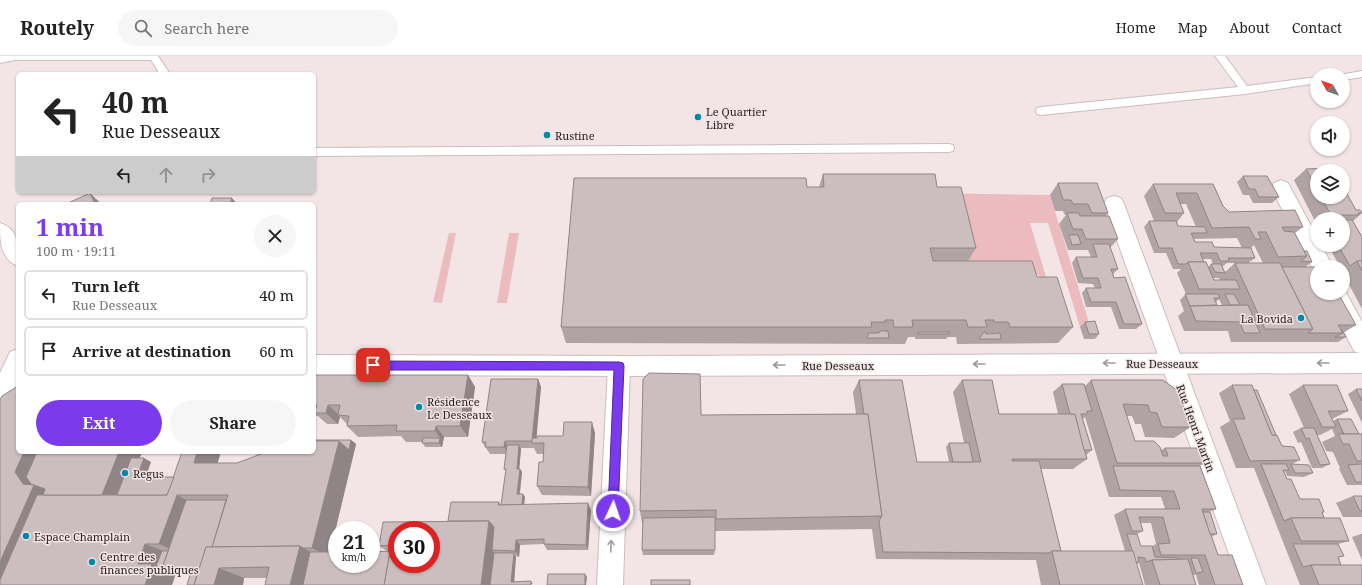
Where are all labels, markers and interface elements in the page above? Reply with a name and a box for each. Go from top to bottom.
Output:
search box [118,10,398,46]
text: Routely [20,15,94,41]
icon: search [132,17,154,39]
text: Search here [164,18,249,38]
text: Home [1116,18,1156,37]
text: Map [1178,18,1207,37]
text: About [1229,18,1270,37]
text: Contact [1292,18,1342,37]
north arrow [1310,68,1350,108]
map controls [1310,68,1350,300]
text: 40 m [102,83,169,121]
icon: left [36,88,88,140]
place label: Le Quartier Libre [706,104,767,132]
marker: Le Quartier Libre [693,112,703,122]
button: sound [1310,116,1350,156]
text: Rue Desseaux [102,119,220,143]
place label: Rustine [555,128,595,143]
marker: Rustine [542,130,552,140]
icon: left [113,164,135,186]
icon: ahead [155,164,177,186]
icon: right [197,164,219,186]
button: layers [1310,164,1350,204]
text: 1 min [36,210,104,243]
button: + [1310,212,1350,252]
button: close [254,215,296,257]
text: 100 m · 19:11 [36,242,116,260]
button: − [1310,260,1350,300]
text: Turn left [72,276,140,296]
icon: left [38,284,60,306]
text: 40 m [259,285,294,305]
text: Rue Desseaux [72,296,157,314]
place label: La Bovida [1241,311,1293,326]
marker: La Bovida [1296,313,1306,323]
icon: arrive [38,340,60,362]
text: Arrive at destination [72,341,231,361]
text: 60 m [259,341,294,361]
pin [356,348,390,382]
icon: arrive [362,354,384,376]
street label: Rue Desseaux [1126,356,1199,371]
street label: Rue Desseaux [802,358,875,373]
one-way arrow [1103,359,1116,367]
one-way arrow [1317,359,1330,367]
one-way arrow [973,360,986,368]
one-way arrow [773,361,786,369]
street label: Rue Henri Martin [1173,382,1219,474]
place label: Résidence Le Desseaux [427,394,492,422]
button: Exit [36,400,162,446]
button: Share [170,400,296,446]
marker: Résidence Le Desseaux [414,402,424,412]
place label: Regus [133,466,164,481]
marker: Regus [120,468,130,478]
position arrow [592,490,634,532]
speed limit sign: 30 [388,521,440,573]
text: 21 [343,528,365,555]
place label: Espace Champlain [34,529,130,544]
marker: Espace Champlain [21,531,31,541]
one-way arrow [608,540,615,553]
place label: Centre des finances publiques [100,549,199,577]
text: km/h [342,550,366,564]
marker: Centre des finances publiques [87,557,97,567]

